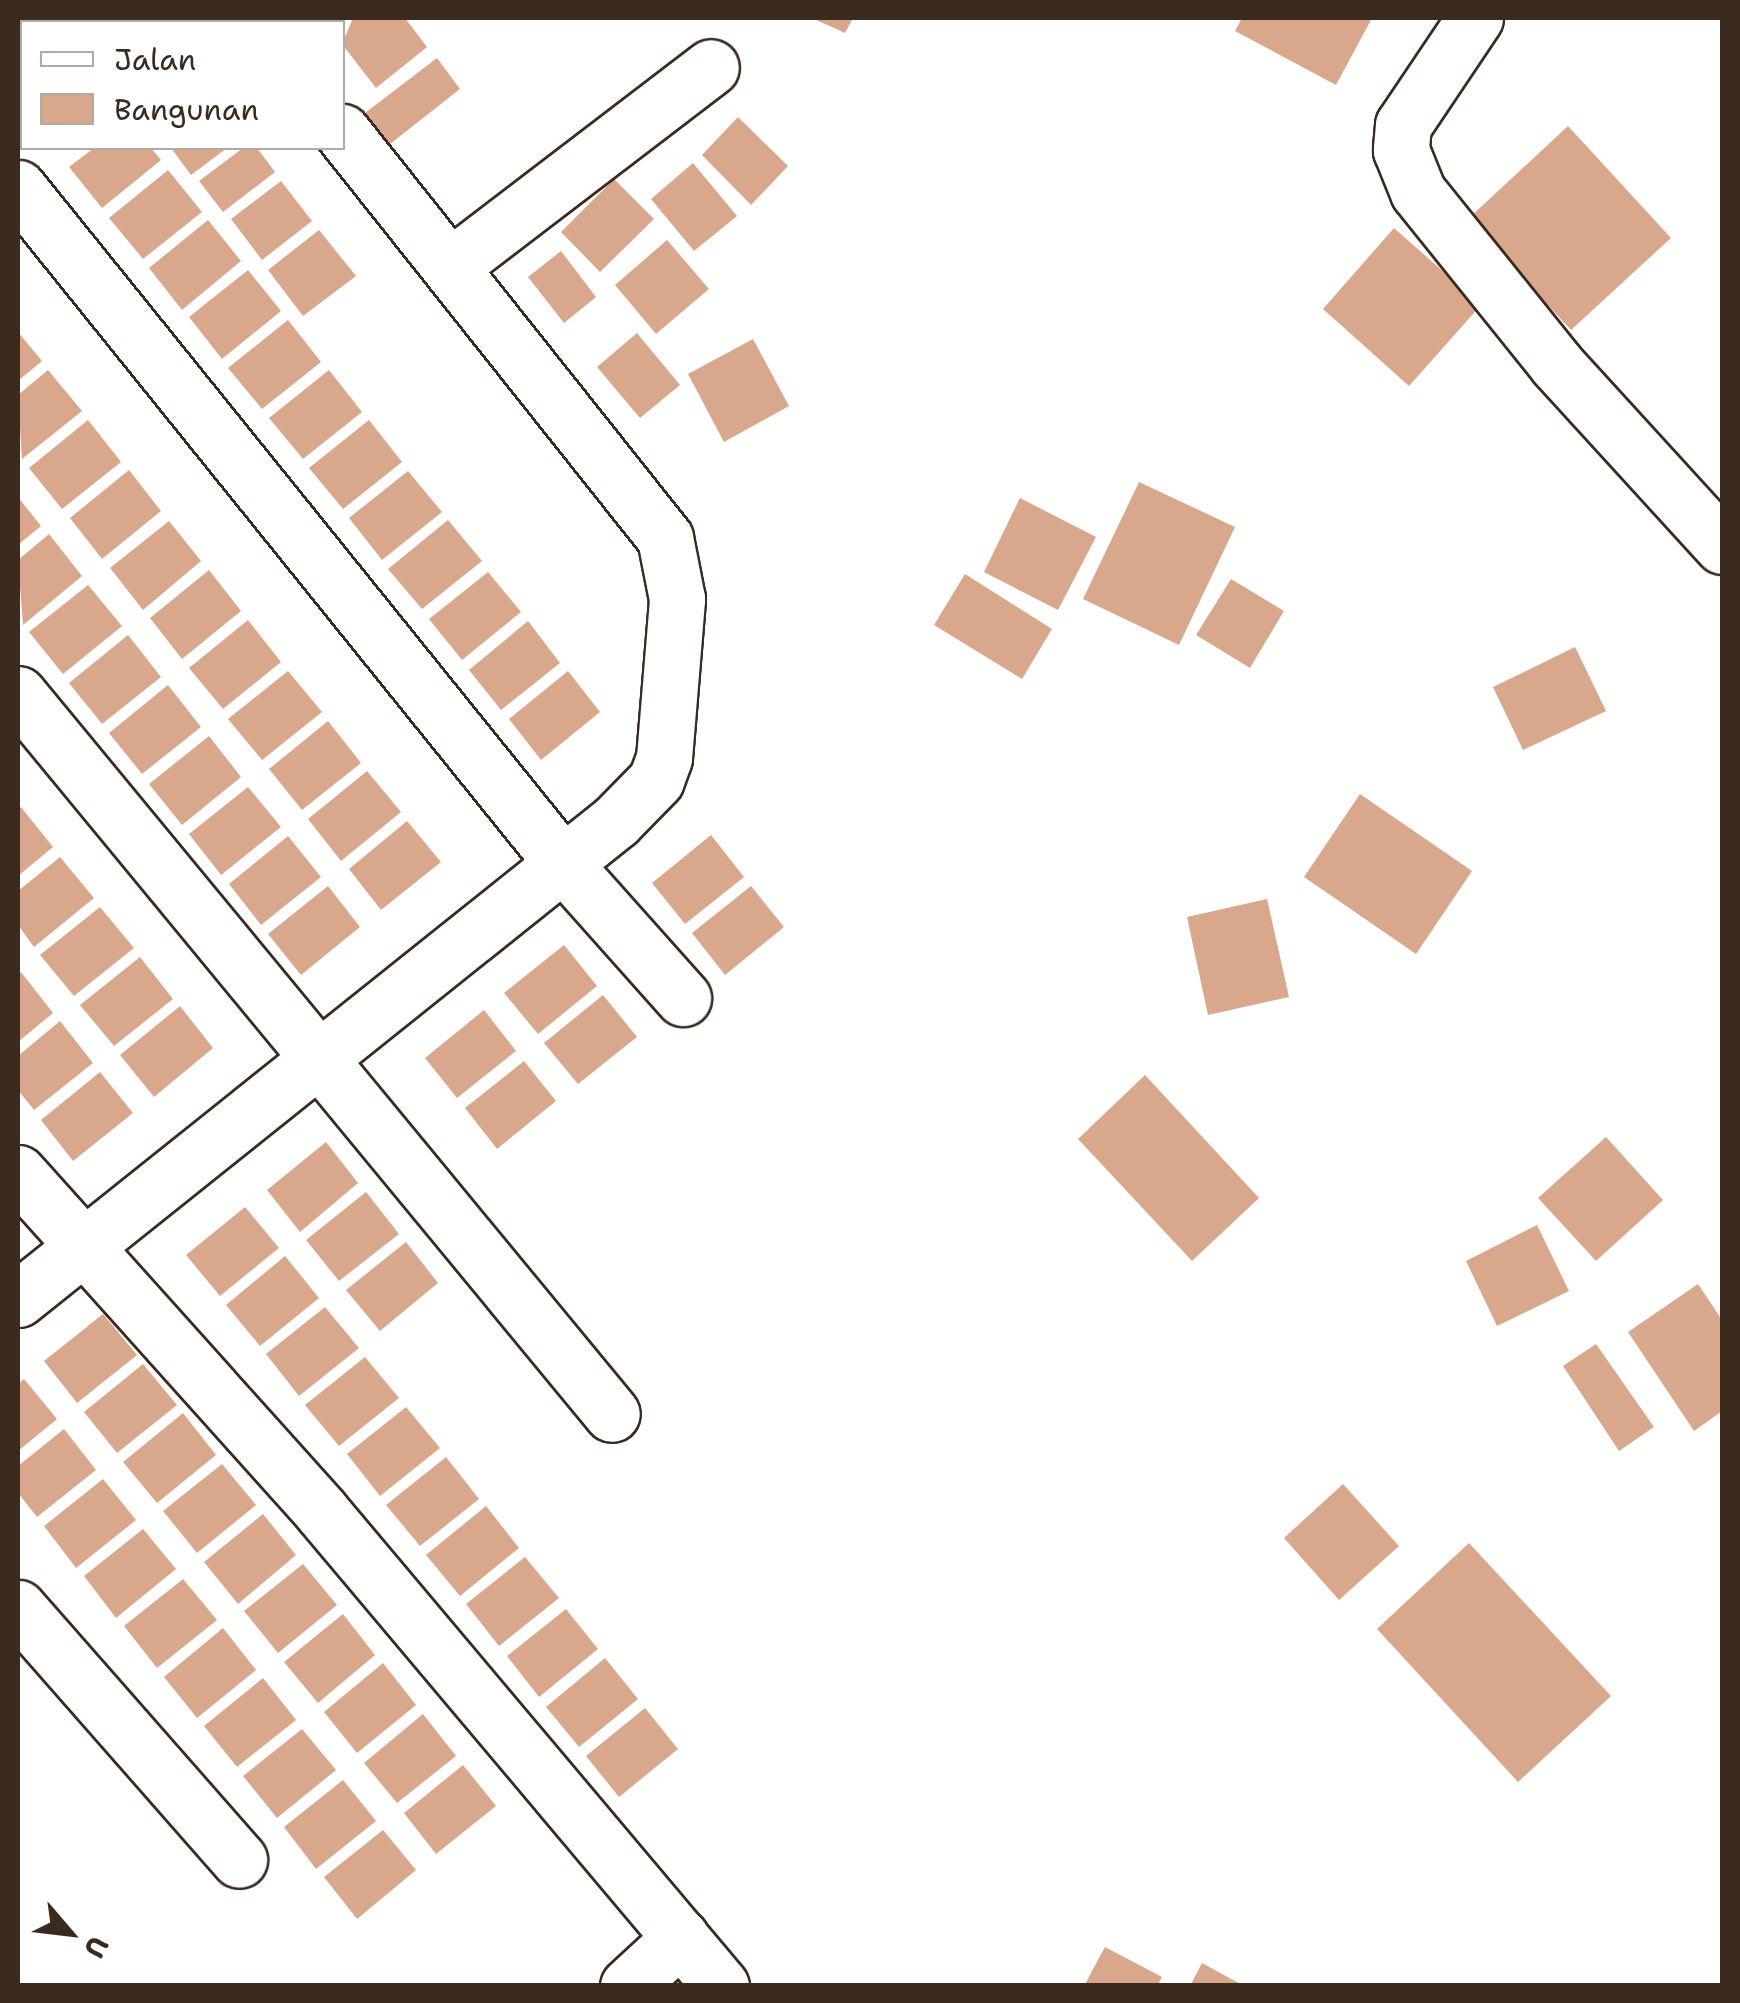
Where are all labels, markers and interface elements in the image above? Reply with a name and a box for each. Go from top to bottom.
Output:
legend [20,20,345,150]
text: Jalan [114,39,196,80]
text: Bangunan [114,89,259,130]
north arrow [20,1883,120,1983]
text: U [75,1930,118,1964]

